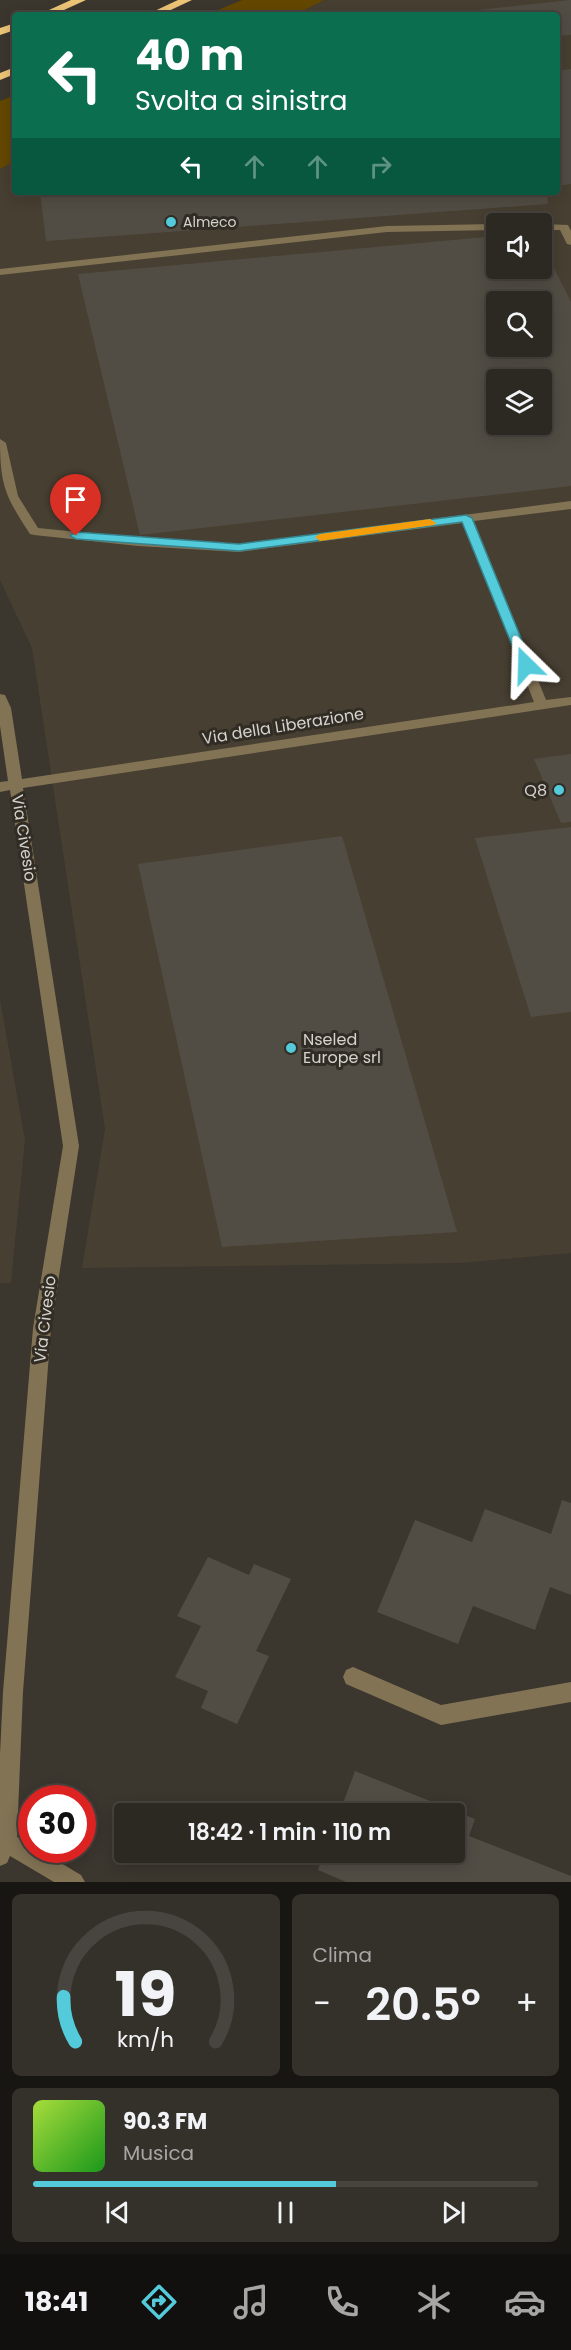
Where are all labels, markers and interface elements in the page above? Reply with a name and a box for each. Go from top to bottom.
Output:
text: 40 m [135,26,244,85]
icon: left [36,36,114,114]
text: Svolta a sinistra [135,82,348,119]
icon: left [175,150,208,183]
icon: ahead [238,150,271,183]
icon: ahead [301,150,334,183]
icon: right [364,150,397,183]
place label: Almeco [183,212,236,232]
map controls [486,213,552,435]
button: sound [486,213,552,279]
marker: Almeco [164,215,178,229]
button: search [486,291,552,357]
button: layers [486,369,552,435]
pin [50,474,101,536]
icon: arrive [59,483,92,516]
position arrow [494,633,558,697]
street label: Via della Liberazione [200,702,366,750]
place label: Q8 [524,779,547,802]
marker: Q8 [552,783,566,797]
street label: Via Civesio [6,793,42,883]
place label: Nseled Europe srl [303,1028,381,1069]
marker: Nseled Europe srl [284,1041,298,1055]
street label: Via Civesio [28,1274,62,1364]
speed limit sign: 30 [18,1785,96,1863]
text: 18:42 · 1 min · 110 m [188,1817,391,1848]
text: Clima [313,1941,372,1969]
text: 19 [115,1950,177,2038]
text: 20.5° [365,1973,481,2036]
text: − [313,1980,331,2027]
text: + [515,1980,538,2027]
text: km/h [117,2024,174,2055]
text: 90.3 FM [123,2106,207,2137]
text: Musica [123,2139,194,2167]
icon: previous [101,2196,134,2229]
icon: pause [269,2196,302,2229]
icon: next [437,2196,470,2229]
icon: directions [138,2281,180,2323]
icon: music [230,2281,272,2323]
icon: phone [321,2281,363,2323]
icon: climate [413,2281,455,2323]
icon: car [504,2281,546,2323]
text: 18:41 [25,2283,89,2320]

